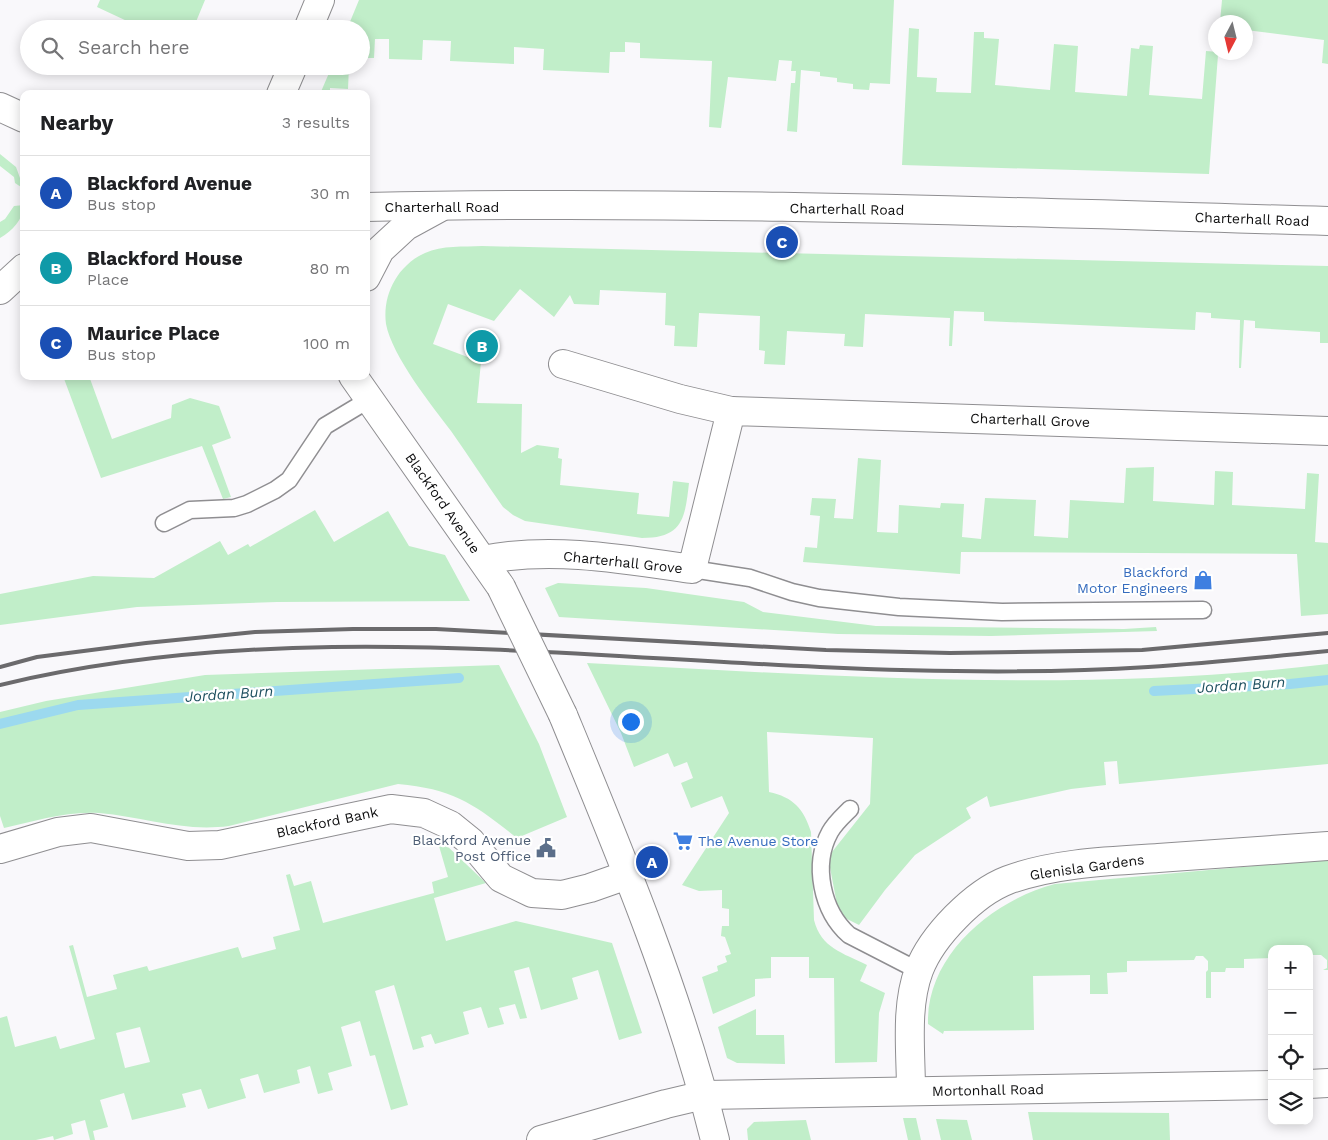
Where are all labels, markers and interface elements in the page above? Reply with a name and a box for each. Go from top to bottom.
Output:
north arrow [1208,15,1253,60]
search box [20,20,370,75]
icon: search [38,34,66,62]
text: Search here [78,36,189,59]
text: Nearby [40,110,113,135]
text: 3 results [282,113,350,132]
text: Blackford Avenue [87,172,252,195]
text: A [51,184,61,203]
text: 30 m [310,184,350,203]
text: Bus stop [87,195,156,214]
street label: Charterhall Road [385,199,499,215]
street label: Charterhall Road [789,200,905,218]
street label: Charterhall Road [1194,209,1310,229]
pin: C [766,223,798,261]
text: Blackford House [87,247,243,270]
text: B [51,259,61,278]
text: 80 m [309,259,350,278]
text: Place [87,270,129,289]
text: Maurice Place [87,322,220,345]
pin: B [466,327,498,365]
text: C [51,334,61,353]
text: 100 m [303,334,350,353]
text: Bus stop [87,345,156,364]
street label: Charterhall Grove [970,410,1090,430]
street label: Blackford Avenue [402,450,484,556]
street label: Charterhall Grove [563,548,683,576]
place label: Blackford Motor Engineers [1077,564,1188,596]
shop icon: Blackford Motor Engineers [1192,569,1214,591]
water label: Jordan Burn [1196,673,1286,697]
water label: Jordan Burn [184,682,274,706]
your location [618,709,644,735]
street label: Blackford Bank [275,803,379,841]
supermarket icon: The Avenue Store [672,830,694,852]
place label: Blackford Avenue Post Office [412,832,531,864]
place label: The Avenue Store [698,833,818,849]
public building icon: Blackford Avenue Post Office [535,837,557,859]
pin: A [636,843,668,881]
street label: Glenisla Gardens [1029,851,1145,883]
map controls [1268,945,1313,1125]
button: + [1268,945,1313,990]
button: − [1268,990,1313,1035]
button: locate [1268,1035,1313,1080]
button: layers [1268,1080,1313,1125]
street label: Mortonhall Road [932,1081,1044,1099]

